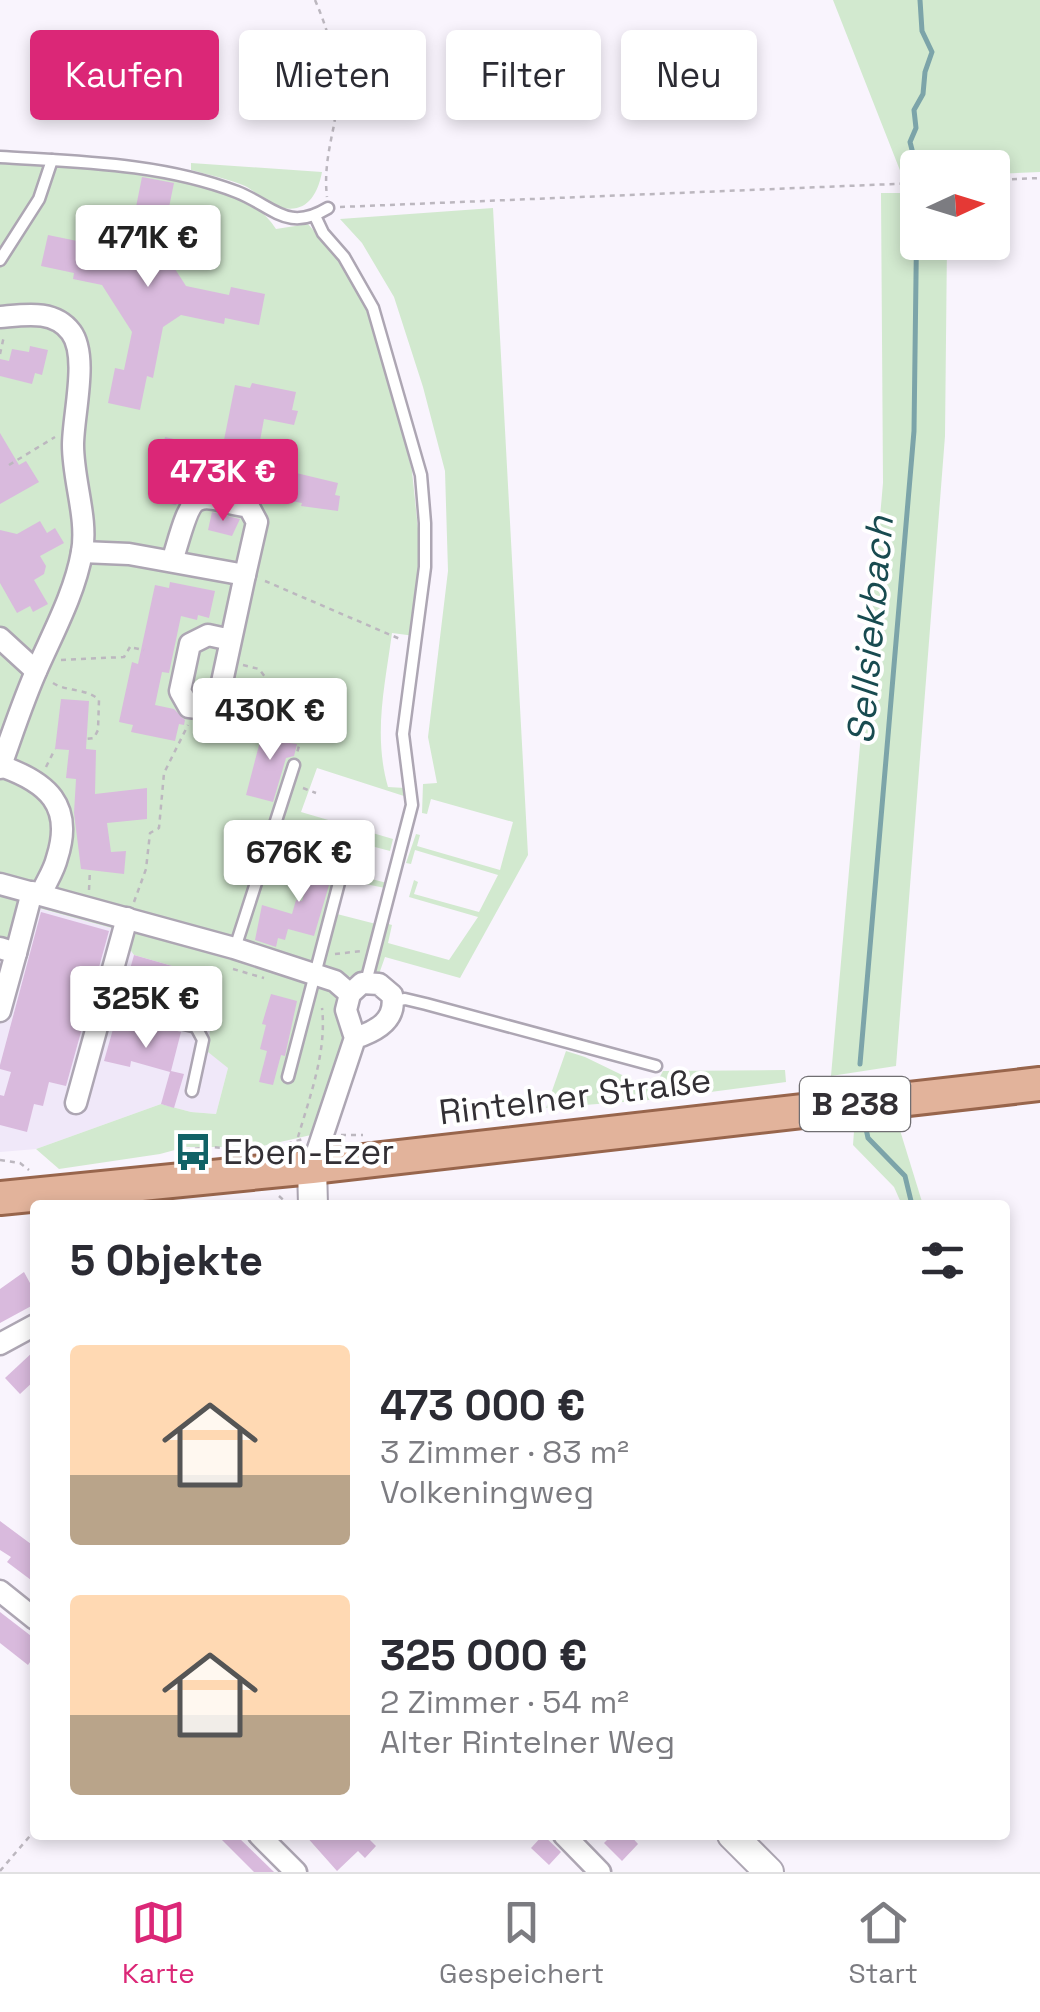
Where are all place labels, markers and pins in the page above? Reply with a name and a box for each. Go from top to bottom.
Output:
pin: 471K € [67,205,229,290]
pin: 473K € [142,439,304,524]
pin: 430K € [189,678,351,763]
pin: 676K € [218,820,380,905]
pin: 325K € [65,966,227,1051]
place label: Eben-Ezer [223,1130,395,1174]
bus stop icon: Eben-Ezer [172,1131,214,1173]

